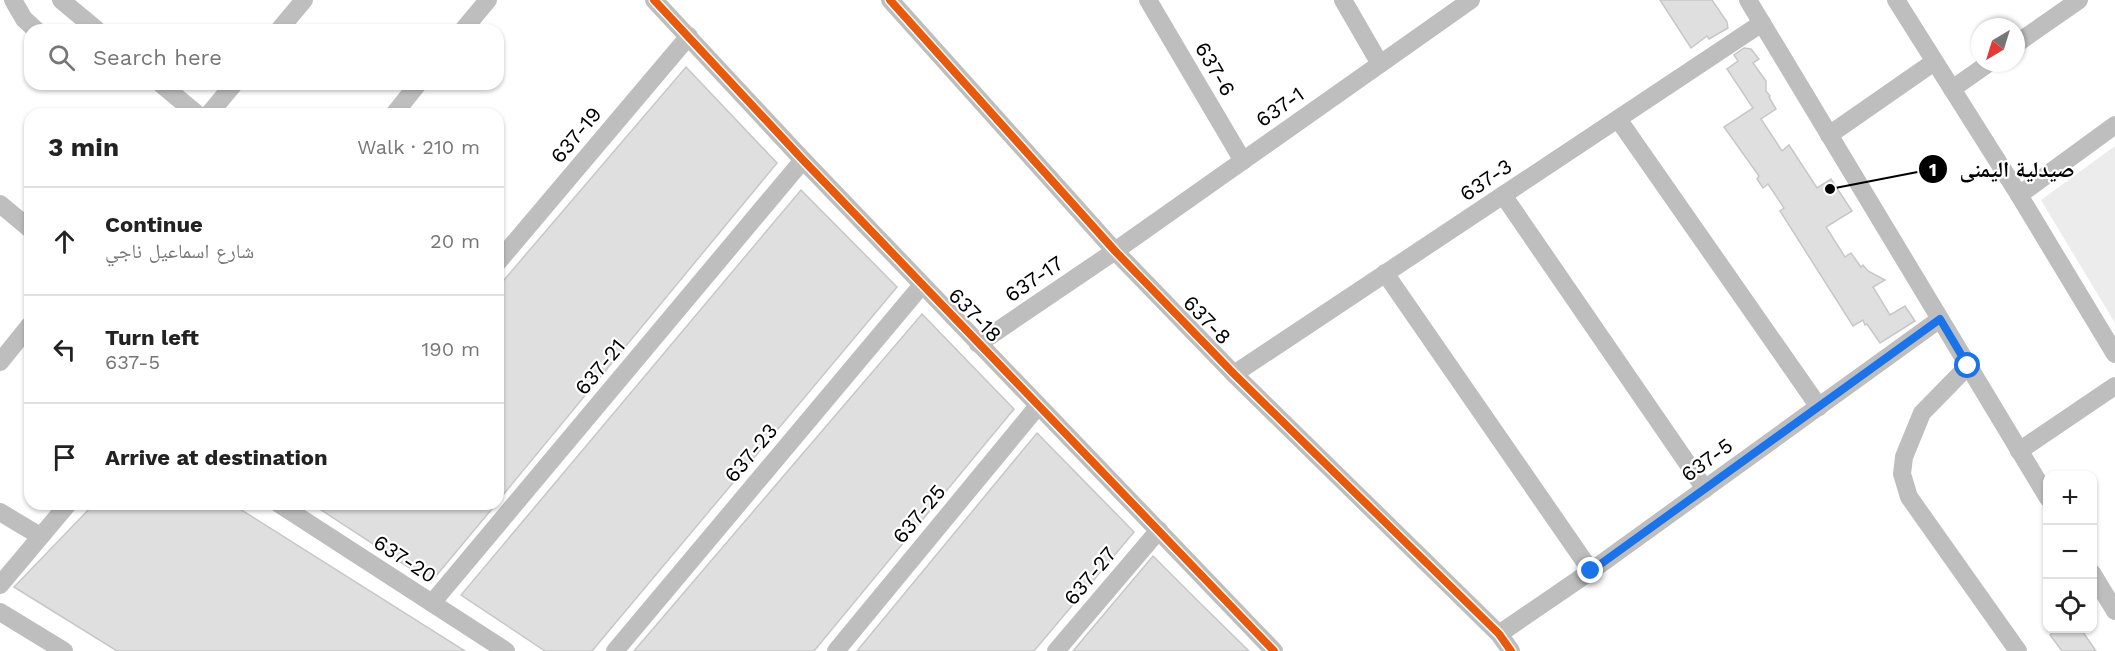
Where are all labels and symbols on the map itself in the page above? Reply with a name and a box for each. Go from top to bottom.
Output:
north arrow [1971,18,2025,72]
street label: 637-6 [1190,37,1241,100]
street label: 637-1 [1251,81,1309,132]
street label: 637-19 [545,101,606,168]
callout: صيدلية اليمنى [1918,149,2087,189]
street label: 637-3 [1455,153,1517,206]
text: صيدلية اليمنى [1960,157,2074,183]
text: 1 [1929,159,1937,180]
street label: 637-17 [1000,250,1068,307]
street label: 637-18 [943,282,1007,347]
street label: 637-8 [1178,290,1237,349]
street label: 637-21 [569,334,630,400]
route start [1954,352,1980,378]
street label: 637-23 [719,418,782,487]
street label: 637-5 [1676,432,1737,487]
street label: 637-25 [887,479,950,548]
street label: 637-20 [369,529,441,588]
street label: 637-27 [1058,541,1121,610]
route end [1577,557,1603,583]

